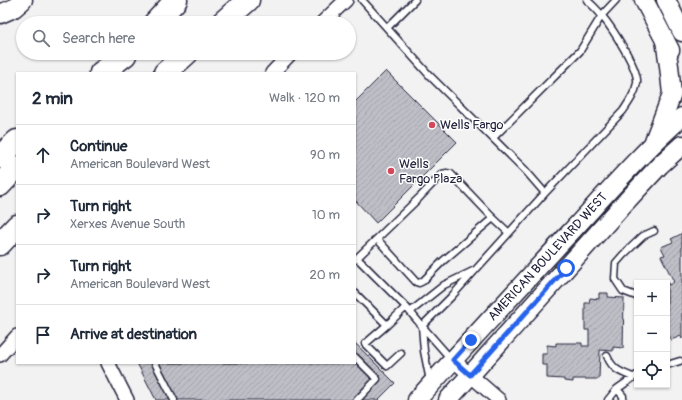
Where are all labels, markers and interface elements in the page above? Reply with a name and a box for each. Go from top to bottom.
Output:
search box [16,16,356,60]
icon: search [30,27,52,49]
text: Search here [62,29,135,48]
text: 2 min [32,88,73,109]
text: Walk · 120 m [269,90,340,106]
place label: Wells Fargo [440,117,504,133]
marker: Wells Fargo [427,120,437,130]
text: Continue [70,137,128,156]
icon: ahead [32,144,54,166]
text: 90 m [310,147,340,163]
text: American Boulevard West [70,156,210,172]
place label: Wells Fargo Plaza [399,156,462,187]
marker: Wells Fargo Plaza [386,166,396,176]
street label: AMERICAN BOULEVARD WEST [485,189,611,324]
text: Turn right [70,197,131,216]
icon: right [32,204,54,226]
text: 10 m [312,207,340,223]
text: Xerxes Avenue South [70,216,185,232]
text: Turn right [70,257,131,276]
route start [557,259,575,277]
icon: right [32,264,54,286]
text: 20 m [309,267,340,283]
text: American Boulevard West [70,276,210,292]
map controls [634,280,670,388]
button: + [634,280,670,316]
button: − [634,316,670,352]
icon: arrive [32,324,54,346]
text: Arrive at destination [70,325,197,344]
route end [462,331,480,349]
button: locate [634,352,670,388]

